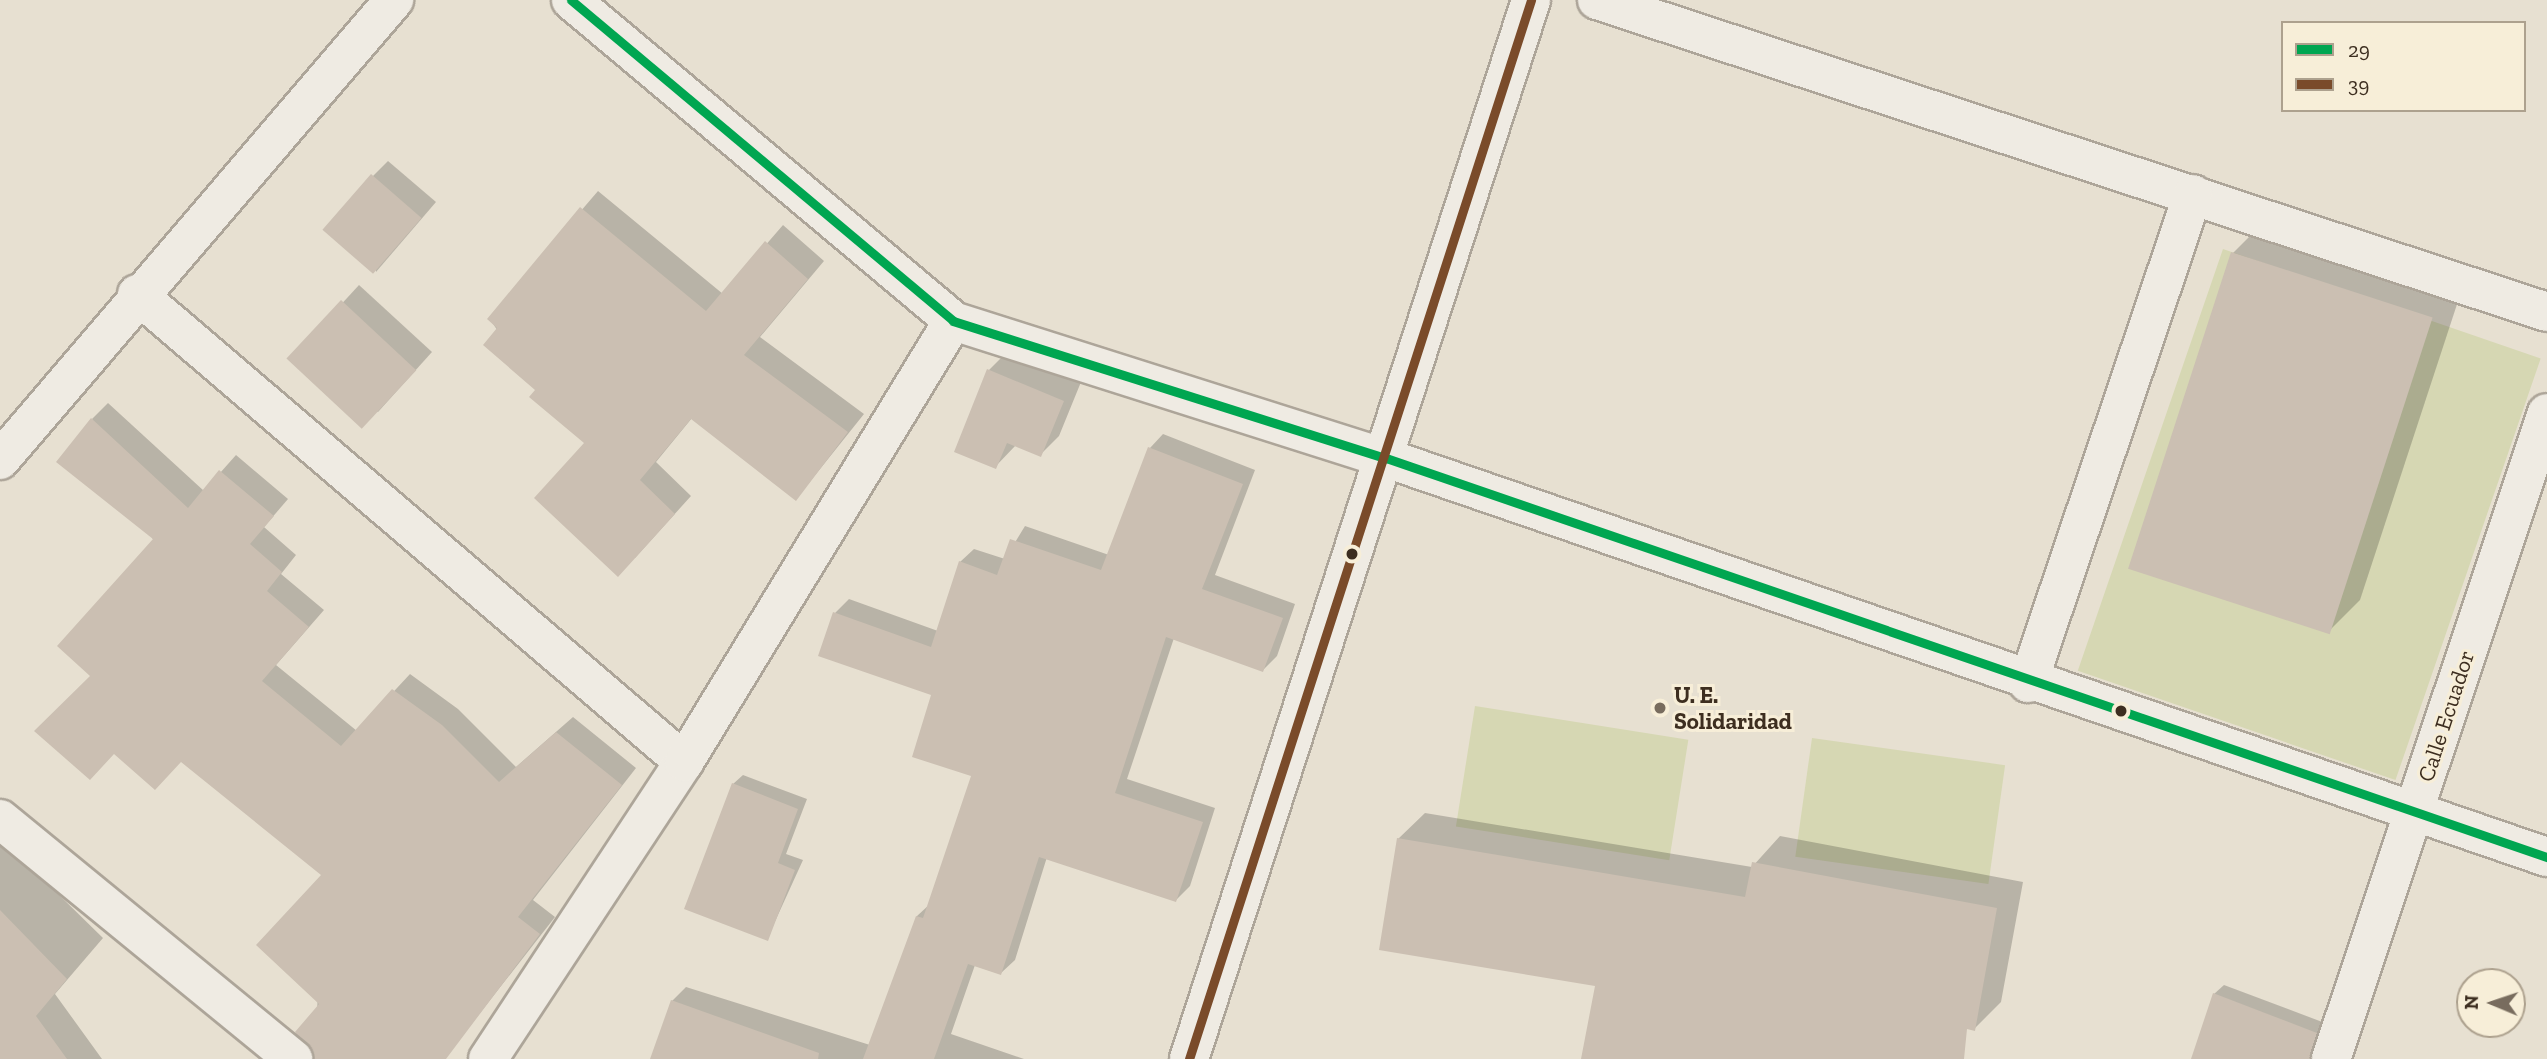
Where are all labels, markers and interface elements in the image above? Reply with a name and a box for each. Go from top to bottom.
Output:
legend [2281,21,2526,112]
text: 29 [2348,37,2370,62]
text: 39 [2348,72,2369,97]
unlabelled marker [1345,547,1359,561]
street label: Calle Ecuador [2412,647,2480,785]
place label: U. E. Solidaridad [1674,681,1792,735]
marker: U. E. Solidaridad [1652,700,1668,716]
unlabelled marker [2114,704,2128,718]
north arrow [2456,968,2526,1038]
text: N [2460,995,2483,1010]

